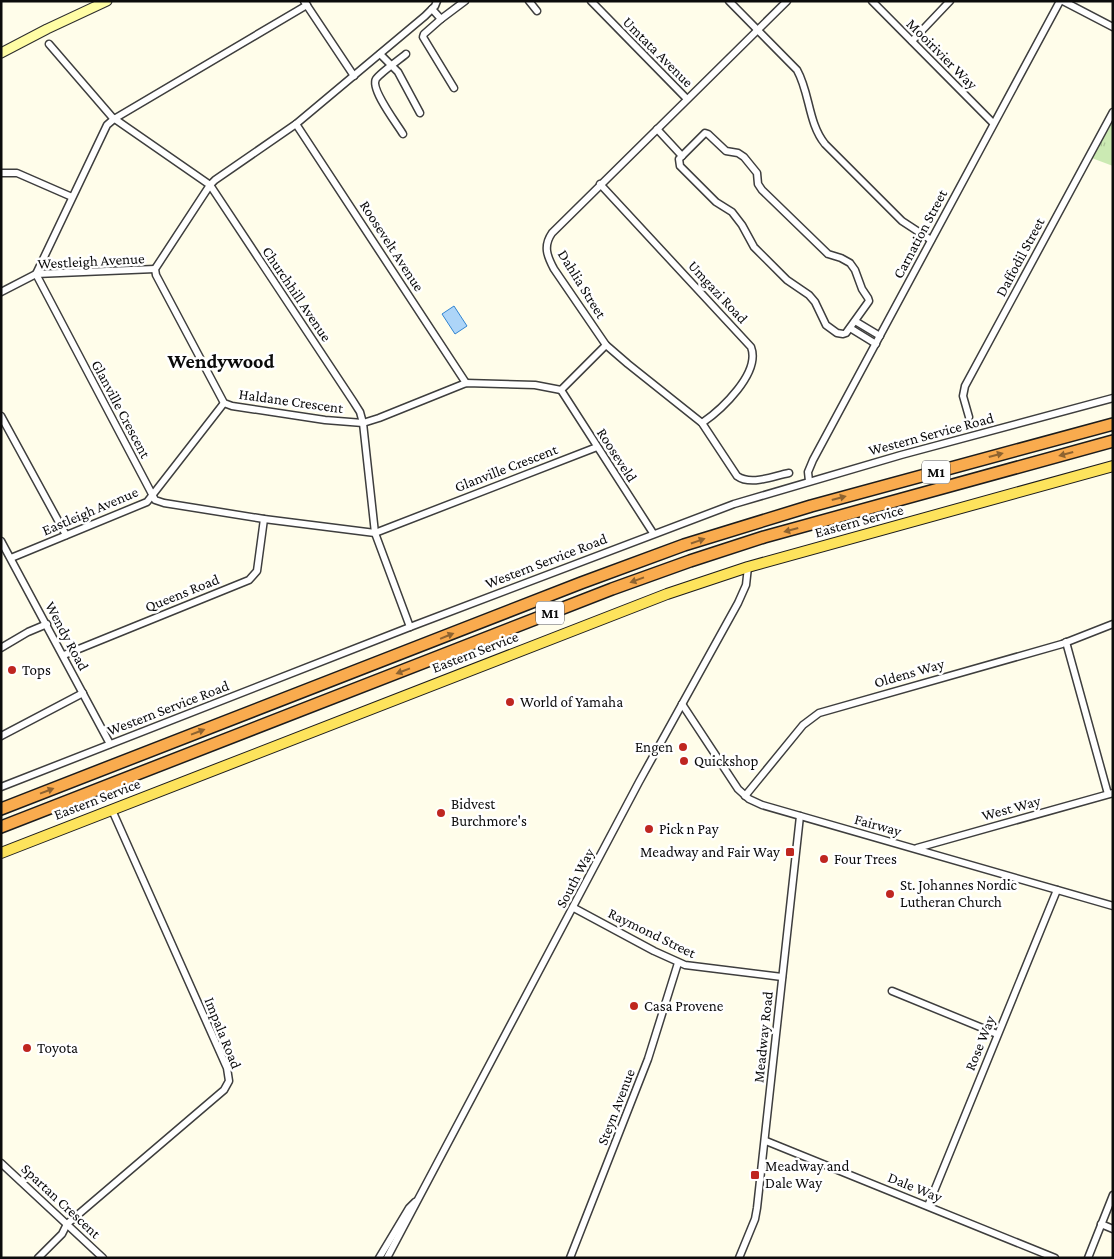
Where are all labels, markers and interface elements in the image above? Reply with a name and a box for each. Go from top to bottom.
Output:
street label: Umtata Avenue [620,14,697,91]
street label: Mooirivier Way [903,15,981,93]
street label: Carnation Street [890,186,951,281]
street label: Roosevelt Avenue [357,198,427,295]
street label: Daffodil Street [993,214,1048,299]
street label: Churchhill Avenue [259,244,335,345]
street label: Dahlia Street [555,247,610,322]
street label: Westleigh Avenue [37,250,145,273]
street label: Umgazi Road [684,258,751,327]
district label: Wendywood [167,350,274,372]
street label: Glanville Crescent [88,357,154,462]
street label: Haldane Crescent [238,386,345,416]
street label: Western Service Road [867,410,996,458]
street label: Rooseveld [594,425,640,485]
street label: Glanville Crescent [452,441,561,495]
one-way arrow [989,451,1004,459]
one-way arrow [1058,451,1073,459]
road number: M1 [922,461,950,484]
street label: Eastleigh Avenue [40,483,141,539]
one-way arrow [832,494,847,502]
street label: Eastern Service [813,501,906,541]
one-way arrow [783,526,798,534]
street label: Western Service Road [483,530,609,592]
one-way arrow [690,537,705,544]
street label: Queens Road [143,571,221,615]
one-way arrow [629,577,644,584]
street label: Wendy Road [41,599,92,674]
road number: M1 [536,602,564,624]
street label: Eastern Service [430,628,521,676]
one-way arrow [440,632,455,639]
street label: Oldens Way [872,655,946,692]
place label: Tops [22,662,51,679]
marker: Tops [6,664,18,676]
one-way arrow [396,667,411,675]
street label: Western Service Road [105,677,231,739]
place label: World of Yamaha [520,694,623,710]
marker: World of Yamaha [504,696,516,708]
one-way arrow [191,728,205,736]
place label: Engen [635,739,673,756]
marker: Engen [677,741,689,753]
place label: Quickshop [694,753,759,770]
marker: Quickshop [678,755,690,767]
street label: Eastern Service [52,775,143,823]
one-way arrow [40,787,54,795]
street label: West Way [980,792,1043,824]
place label: Bidvest Burchmore's [451,796,527,829]
marker: Bidvest Burchmore's [435,807,447,819]
street label: Fairway [852,811,903,840]
place label: Pick n Pay [659,821,719,838]
marker: Pick n Pay [643,823,655,835]
place label: Meadway and Fair Way [640,844,780,861]
street label: South Way [553,845,598,911]
marker: Meadway and Fair Way [784,846,796,858]
place label: Four Trees [834,851,897,867]
marker: Four Trees [818,853,830,865]
place label: St. Johannes Nordic Lutheran Church [900,877,1018,910]
marker: St. Johannes Nordic Lutheran Church [884,888,896,900]
street label: Raymond Street [605,905,699,962]
street label: Meadway Road [750,990,777,1084]
street label: Impala Road [201,995,245,1071]
place label: Casa Provene [644,998,724,1014]
marker: Casa Provene [628,1000,640,1012]
street label: Rose Way [962,1013,999,1073]
place label: Toyota [37,1040,78,1057]
marker: Toyota [21,1042,33,1054]
street label: Steyn Avenue [594,1066,639,1148]
place label: Meadway and Dale Way [765,1158,849,1192]
street label: Spartan Crescent [18,1160,104,1243]
marker: Meadway and Dale Way [749,1169,761,1181]
street label: Dale Way [885,1169,945,1206]

